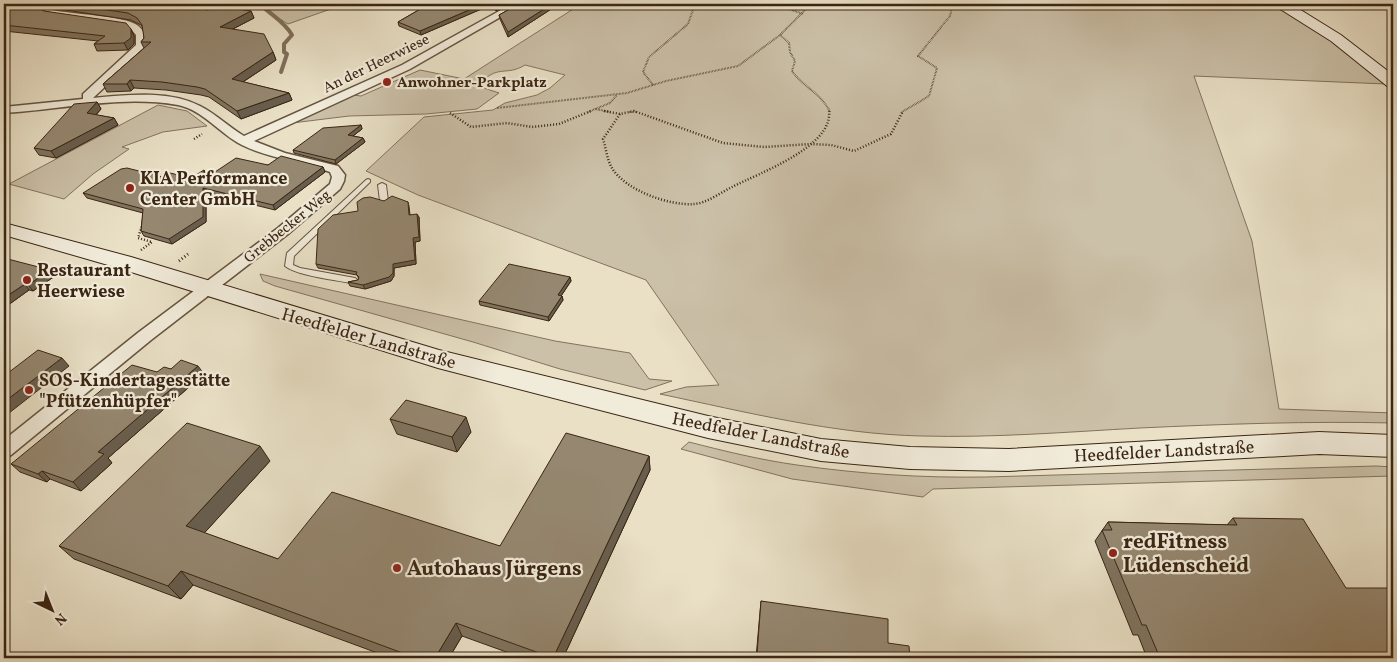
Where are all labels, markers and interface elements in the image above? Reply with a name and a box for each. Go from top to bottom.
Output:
street label: An der Heerwiese [320,29,433,99]
place label: Anwohner-Parkplatz [397,73,547,94]
marker: Anwohner-Parkplatz [381,76,393,88]
place label: KIA Performance Center GmbH [140,167,287,213]
marker: KIA Performance Center GmbH [124,182,136,194]
street label: Grebbecker Weg [240,185,336,269]
place label: Restaurant Heerwiese [37,259,131,305]
marker: Restaurant Heerwiese [21,274,33,286]
street label: Heedfelder Landstraße [278,303,459,376]
place label: SOS-Kindertagesstätte "Pfützenhüpfer" [39,369,230,415]
marker: SOS-Kindertagesstätte "Pfützenhüpfer" [23,384,35,396]
street label: Heedfelder Landstraße [670,407,852,466]
street label: Heedfelder Landstraße [1073,435,1255,470]
place label: redFitness Lüdenscheid [1123,528,1249,581]
marker: redFitness Lüdenscheid [1107,547,1119,559]
place label: Autohaus Jürgens [407,555,582,584]
marker: Autohaus Jürgens [391,562,403,574]
north arrow [28,584,78,634]
text: N [50,608,70,629]

